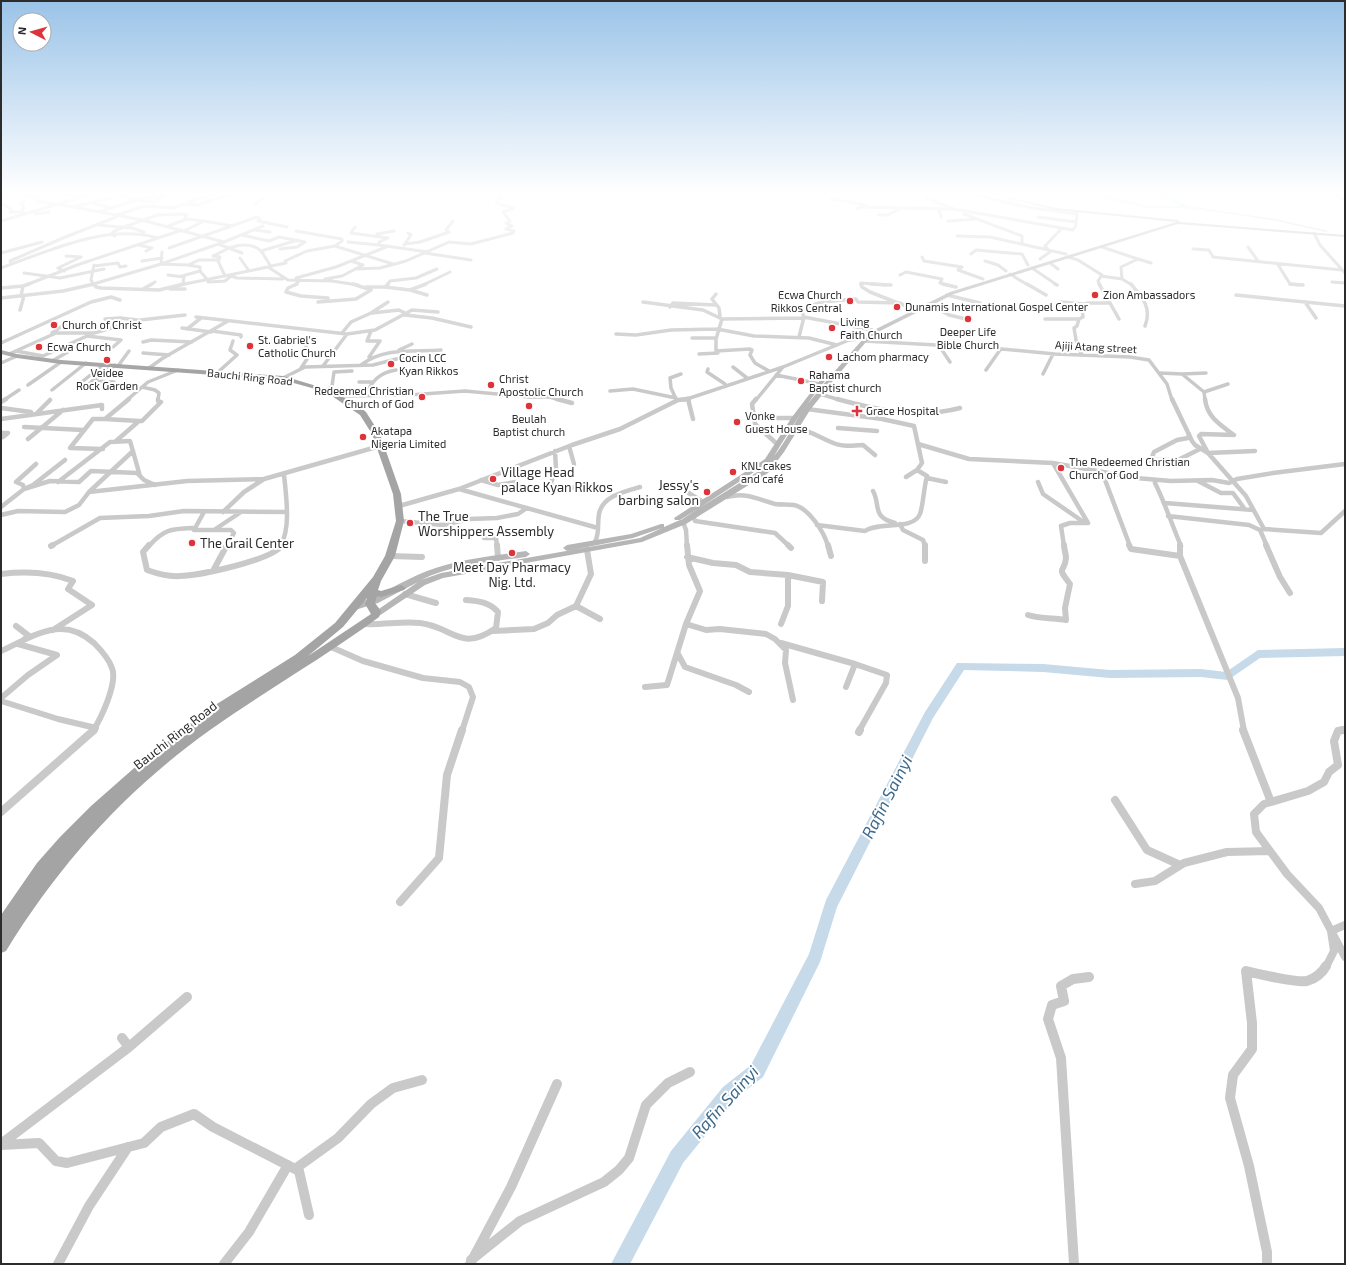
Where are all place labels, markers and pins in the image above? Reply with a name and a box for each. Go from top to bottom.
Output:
place label: Ecwa Church Rikkos Central [771,288,843,314]
place label: Zion Ambassadors [1103,288,1196,301]
marker: Zion Ambassadors [1090,290,1100,300]
marker: Ecwa Church Rikkos Central [845,296,855,306]
place label: Dunamis International Gospel Center [905,300,1089,313]
marker: Dunamis International Gospel Center [892,302,902,312]
marker: Deeper Life Bible Church [963,314,973,324]
place label: Living Faith Church [840,315,902,341]
place label: Church of Christ [62,318,142,331]
marker: Church of Christ [49,320,59,330]
marker: Living Faith Church [827,323,837,333]
place label: Deeper Life Bible Church [937,325,999,351]
place label: St. Gabriel's Catholic Church [258,333,336,359]
place label: Ecwa Church [47,340,111,353]
marker: St. Gabriel's Catholic Church [245,341,255,351]
marker: Ecwa Church [34,342,44,352]
place label: Lachom pharmacy [837,350,929,363]
place label: Cocin LCC Kyan Rikkos [399,351,459,377]
marker: Lachom pharmacy [824,352,834,362]
marker: Veidee Rock Garden [102,355,112,365]
marker: Cocin LCC Kyan Rikkos [386,359,396,369]
place label: Veidee Rock Garden [76,366,138,392]
place label: Rahama Baptist church [809,368,881,394]
place label: Christ Apostolic Church [499,372,583,398]
marker: Rahama Baptist church [796,376,806,386]
marker: Christ Apostolic Church [486,380,496,390]
place label: Redeemed Christian Church of God [314,384,414,410]
marker: Redeemed Christian Church of God [417,392,427,402]
marker: Beulah Baptist church [524,401,534,411]
place label: Grace Hospital [866,404,940,417]
marker: Grace Hospital [851,405,863,417]
place label: Vonke Guest House [745,409,808,435]
place label: Beulah Baptist church [493,412,565,438]
marker: Vonke Guest House [732,417,742,427]
place label: Akatapa Nigeria Limited [371,424,446,450]
marker: Akatapa Nigeria Limited [358,432,368,442]
place label: The Redeemed Christian Church of God [1069,455,1190,481]
place label: KNL cakes and café [741,459,792,485]
marker: The Redeemed Christian Church of God [1056,463,1066,473]
place label: Village Head palace Kyan Rikkos [501,464,613,495]
marker: KNL cakes and café [728,467,738,477]
marker: Village Head palace Kyan Rikkos [488,474,498,484]
place label: Jessy's barbing salon [618,477,699,508]
marker: Jessy's barbing salon [702,487,712,497]
place label: The True Worshippers Assembly [418,508,554,539]
marker: The True Worshippers Assembly [405,518,415,528]
place label: The Grail Center [200,535,294,551]
marker: The Grail Center [187,538,197,548]
marker: Meet Day Pharmacy Nig. Ltd. [507,548,517,558]
place label: Meet Day Pharmacy Nig. Ltd. [453,559,571,590]

